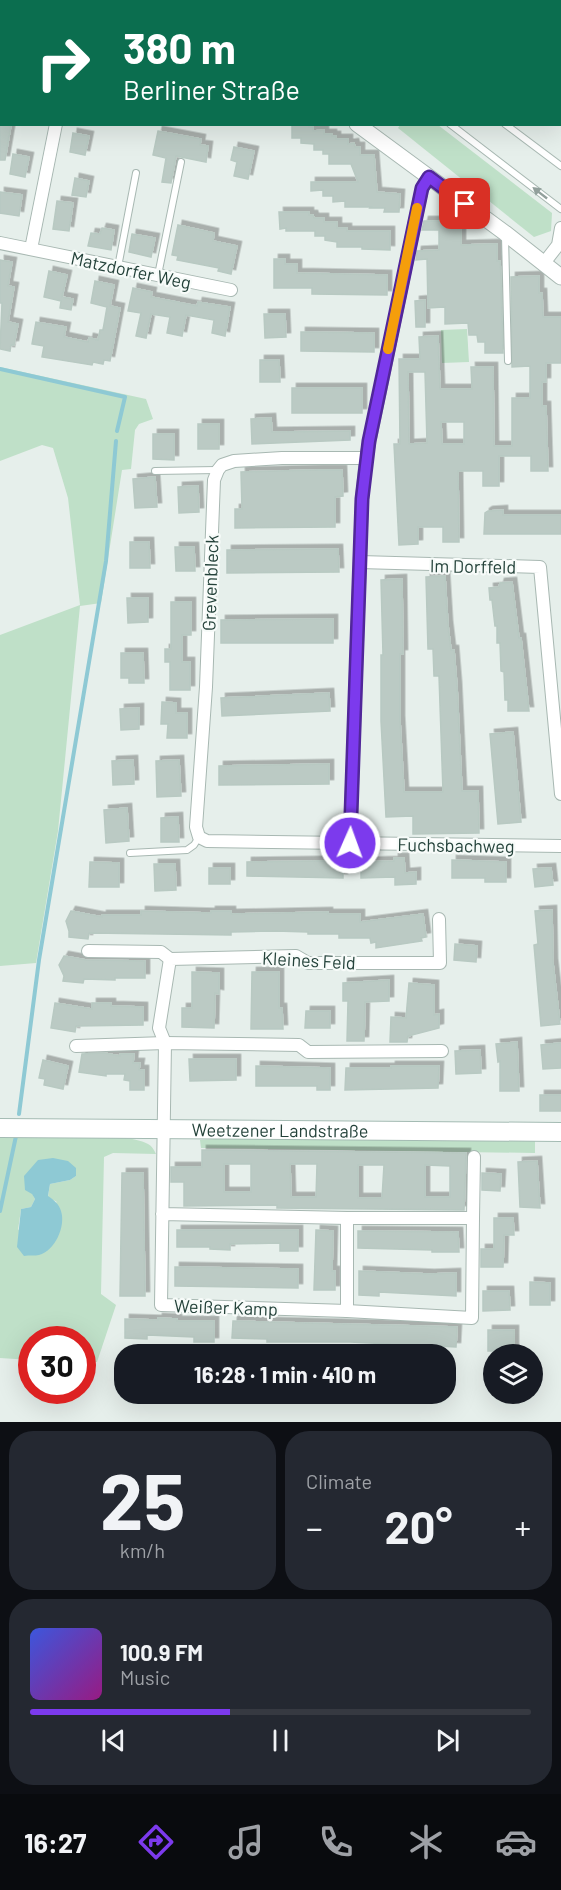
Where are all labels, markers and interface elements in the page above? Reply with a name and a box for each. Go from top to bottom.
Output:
text: 380 m [123,22,236,72]
icon: right [24,24,102,102]
text: Berliner Straße [123,73,300,105]
pin [439,178,490,229]
icon: arrive [448,187,481,220]
one-way arrow [532,187,548,200]
street label: Matzdorfer Weg [69,247,193,293]
street label: Grevenbleck [197,534,223,632]
street label: Im Dorffeld [430,554,516,578]
position arrow [318,811,382,875]
street label: Fuchsbachweg [397,833,515,857]
street label: Kleines Feld [262,947,356,973]
street label: Weetzener Landstraße [191,1118,369,1142]
street label: Weißer Kamp [174,1294,278,1320]
speed limit sign: 30 [18,1326,96,1404]
map controls [483,1344,543,1404]
button: layers [483,1344,543,1404]
text: 16:28 · 1 min · 410 m [194,1361,376,1387]
text: 25 [100,1452,185,1546]
text: Climate [306,1469,372,1493]
text: 20° [385,1499,452,1553]
text: − [306,1507,323,1547]
text: + [515,1507,531,1547]
text: km/h [120,1538,165,1562]
text: 100.9 FM [120,1639,203,1665]
text: Music [120,1665,170,1689]
icon: previous [97,1724,130,1757]
icon: pause [264,1724,297,1757]
icon: next [431,1724,464,1757]
icon: directions [135,1821,177,1863]
icon: music [225,1821,267,1863]
icon: phone [315,1821,357,1863]
icon: climate [405,1821,447,1863]
icon: car [495,1821,537,1863]
text: 16:27 [24,1826,86,1858]

